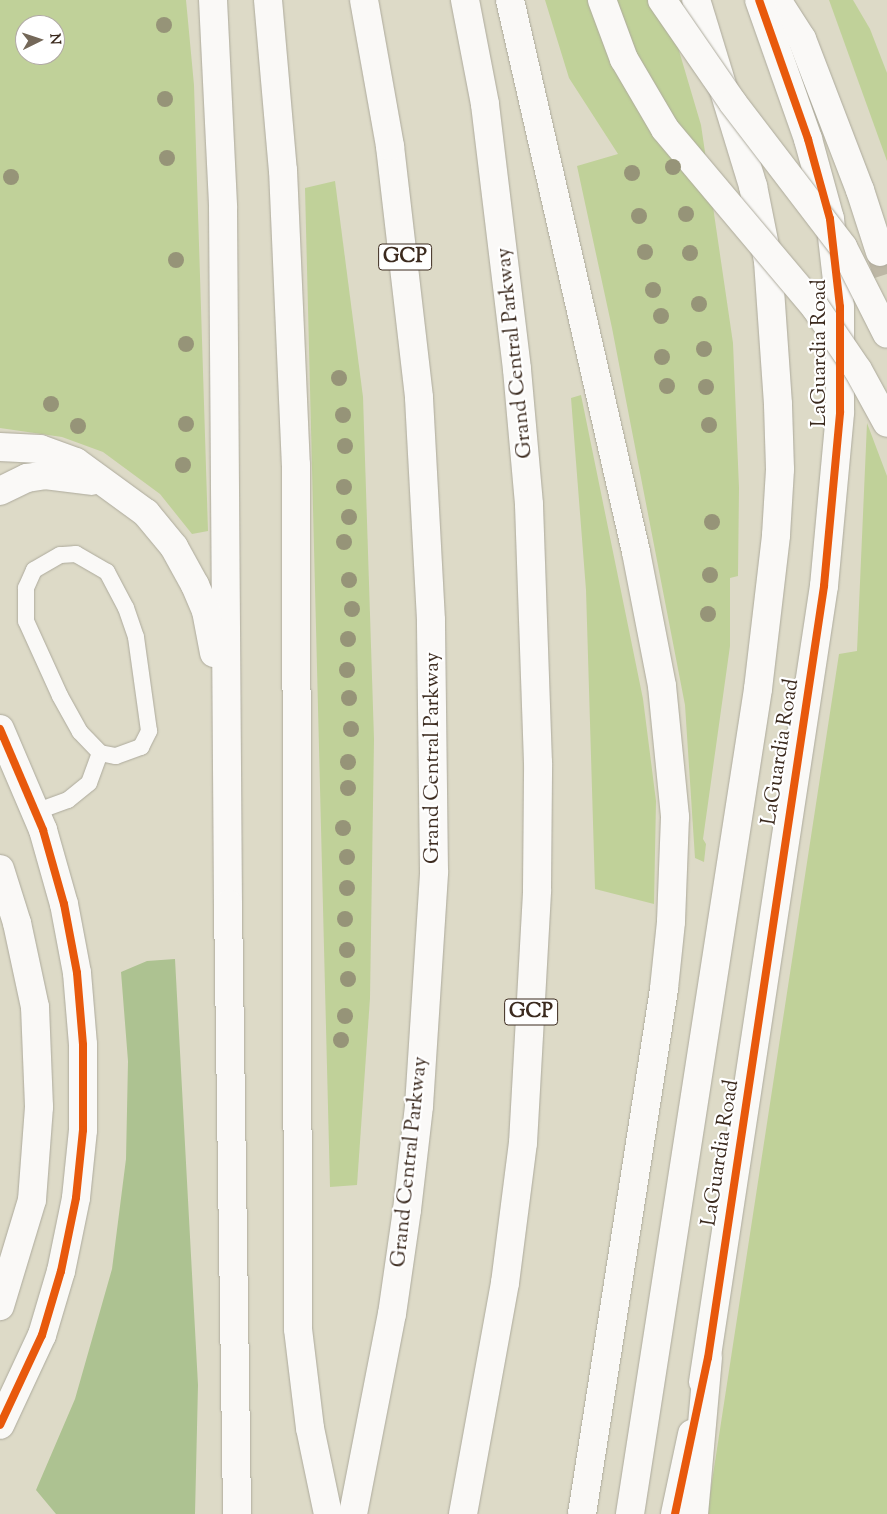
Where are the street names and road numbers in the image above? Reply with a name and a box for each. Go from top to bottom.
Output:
road number: GCP [378,240,432,274]
street label: Grand Central Parkway [491,246,539,460]
street label: LaGuardia Road [807,279,833,427]
street label: Grand Central Parkway [420,652,446,864]
street label: LaGuardia Road [757,677,805,827]
road number: GCP [504,994,558,1030]
street label: Grand Central Parkway [386,1055,434,1269]
street label: LaGuardia Road [697,1078,745,1228]

